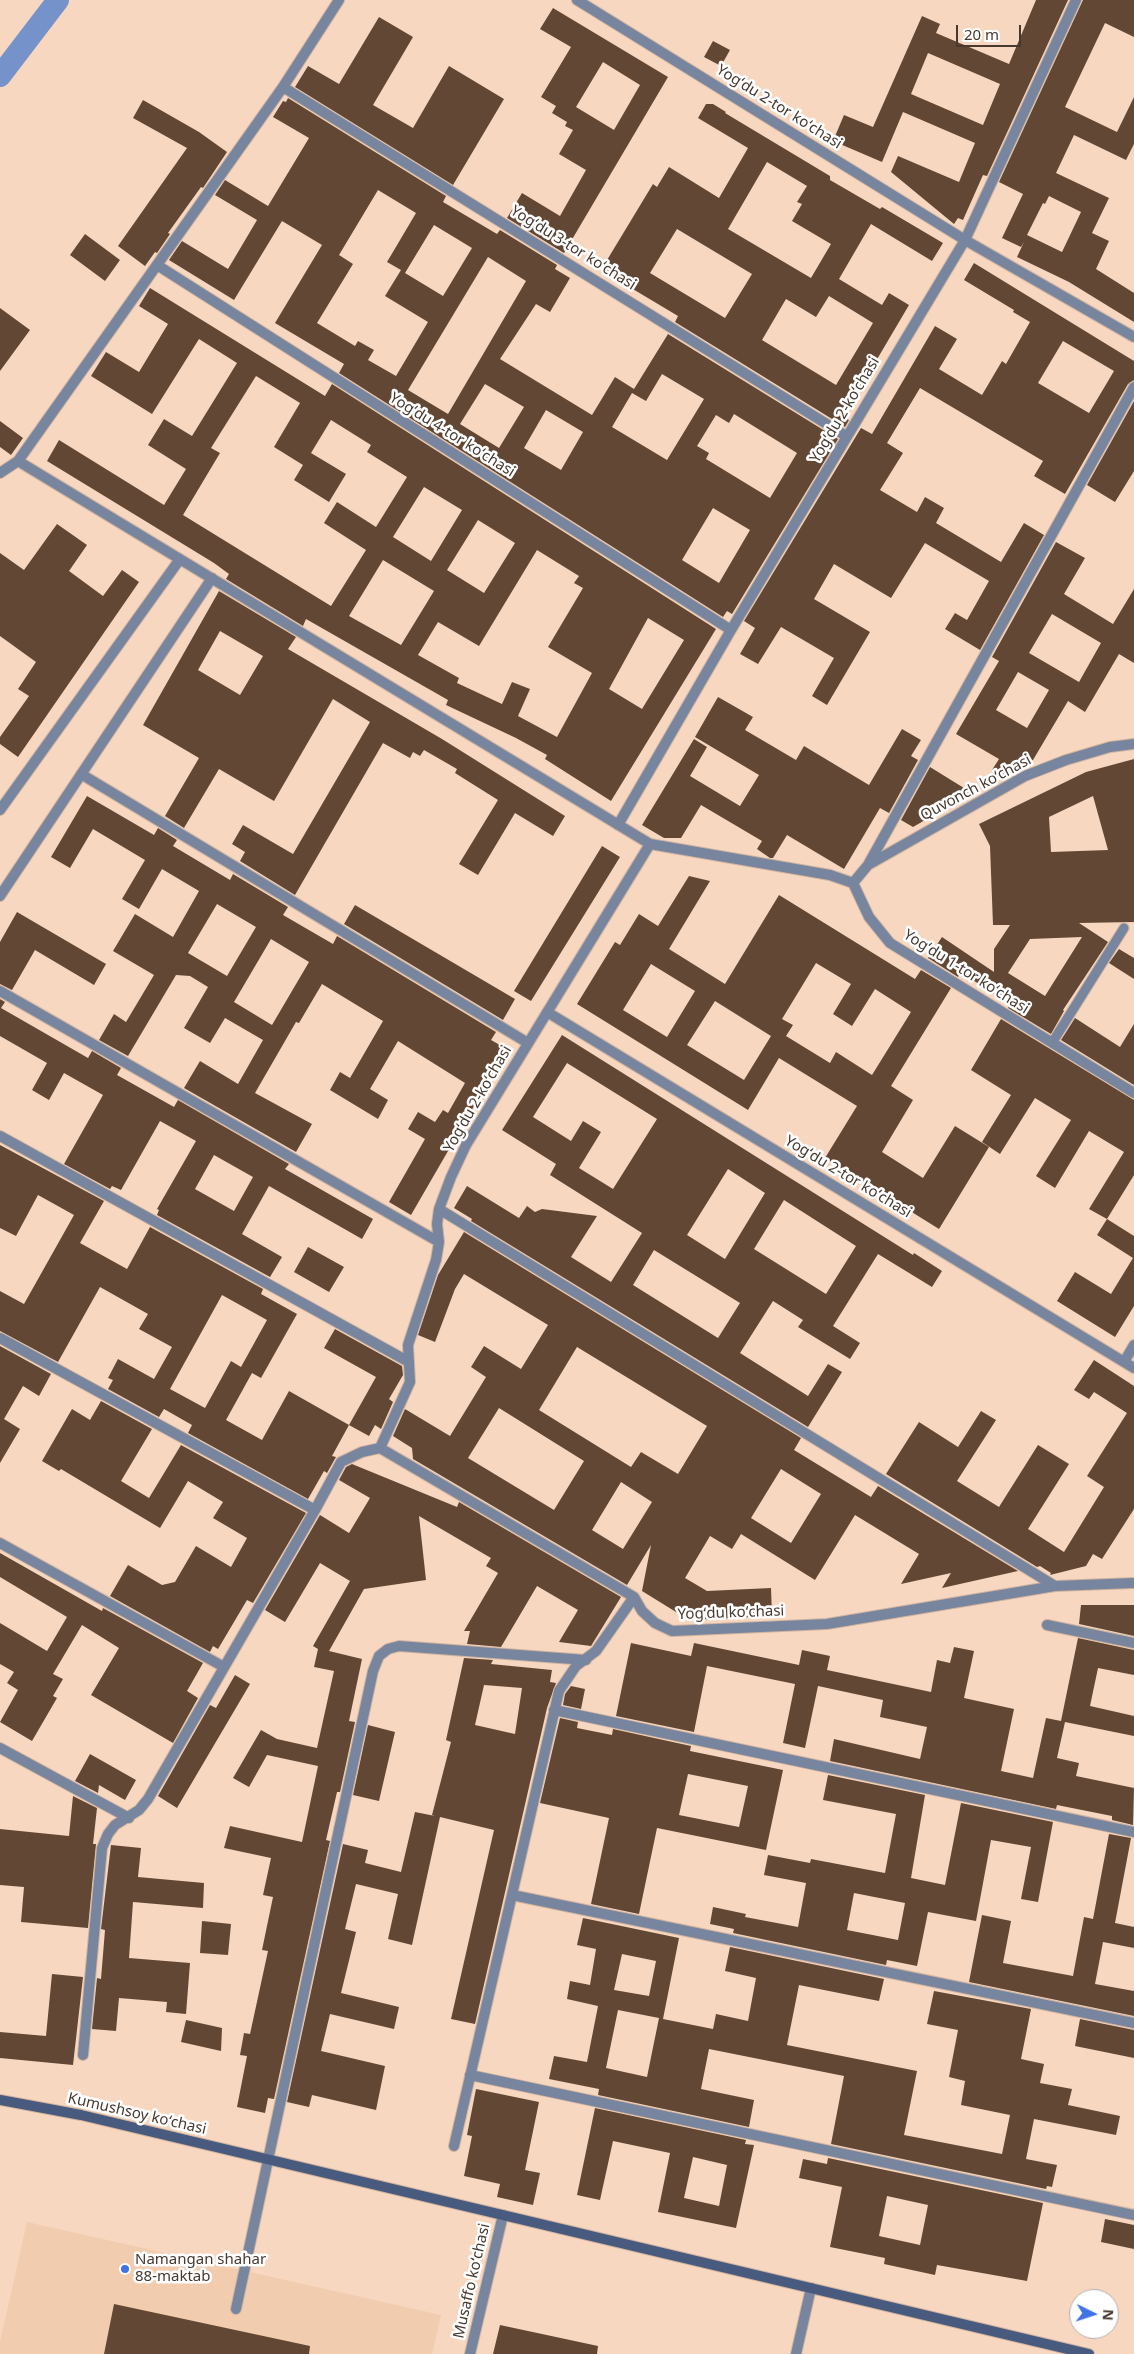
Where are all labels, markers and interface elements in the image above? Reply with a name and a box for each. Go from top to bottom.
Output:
scale bar [959,15,1024,47]
text: 20 m [964,24,999,44]
street label: Yogʻdu 2-tor koʻchasi [713,61,845,153]
street label: Yogʻdu 3-tor koʻchasi [507,202,639,294]
street label: Yogʻdu 2-koʻchasi [806,354,884,466]
street label: Yogʻdu 4-tor koʻchasi [386,389,518,481]
street label: Quvonch koʻchasi [917,751,1035,825]
street label: Yogʻdu 1-tor koʻchasi [900,926,1032,1018]
street label: Yogʻdu 2-koʻchasi [440,1042,516,1156]
street label: Yogʻdu 2-tor koʻchasi [781,1132,915,1222]
street label: Yogʻdu koʻchasi [677,1602,785,1624]
street label: Kumushsoy koʻchasi [66,2089,208,2139]
street label: Musaffo koʻchasi [450,2222,494,2340]
place label: Namangan shahar 88-maktab [135,2251,266,2286]
marker: Namangan shahar 88-maktab [119,2263,131,2275]
north arrow [1069,2289,1119,2339]
text: N [1099,2309,1118,2321]

